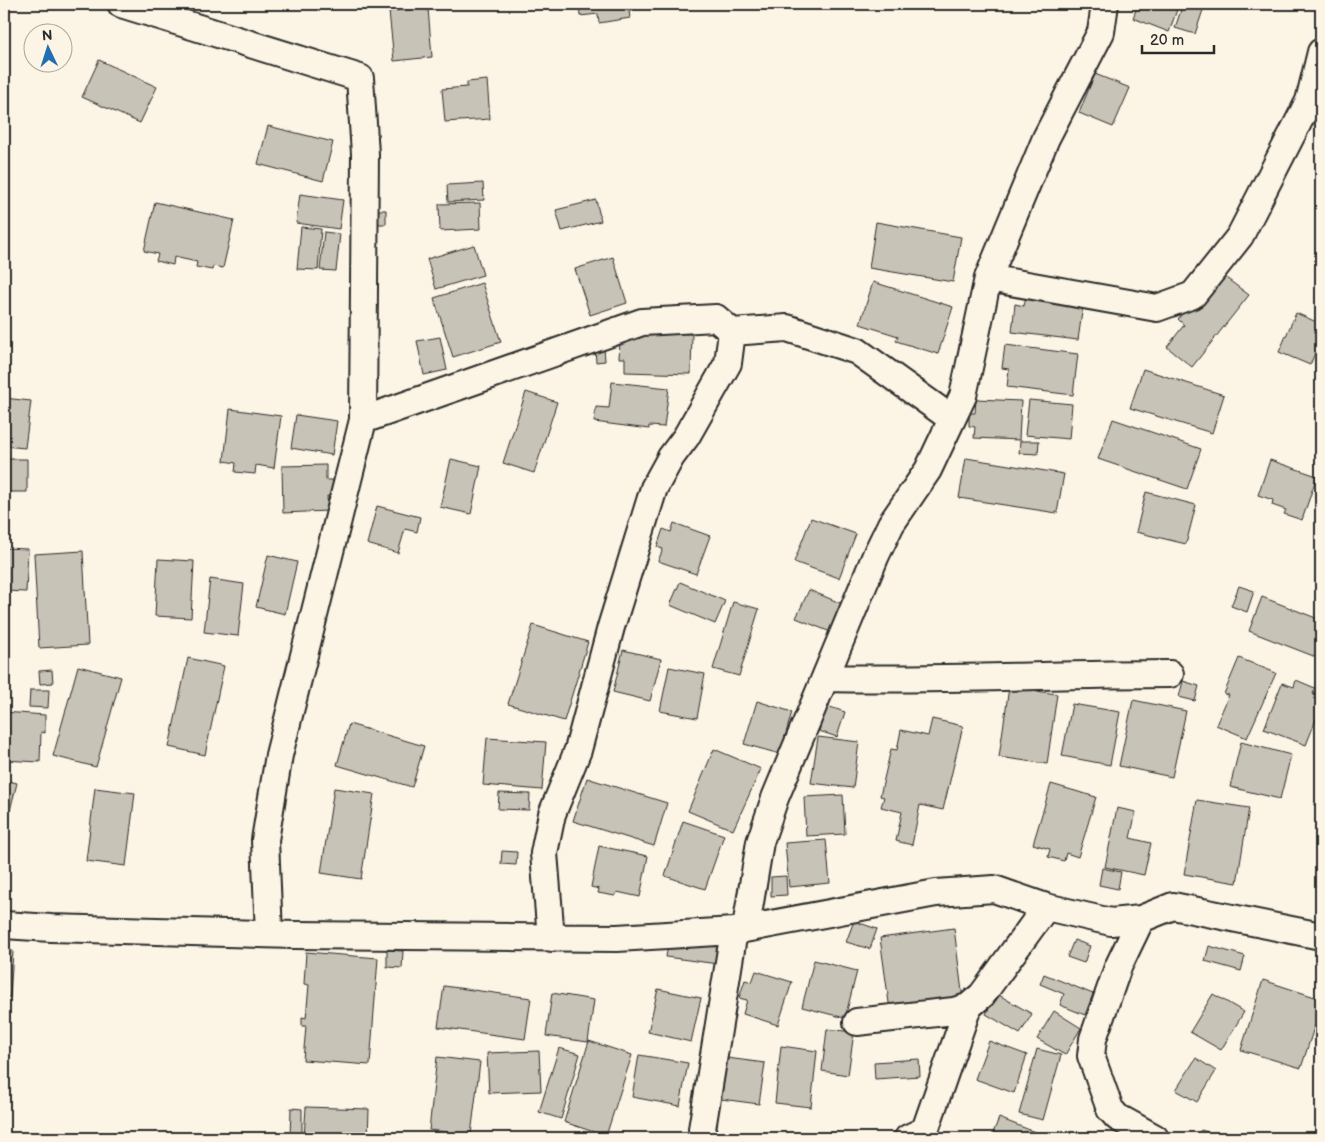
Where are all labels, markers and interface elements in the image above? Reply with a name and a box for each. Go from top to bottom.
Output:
north arrow [22,22,72,72]
scale bar [1142,22,1215,54]
text: N [41,27,53,44]
text: 20 m [1150,31,1184,50]

